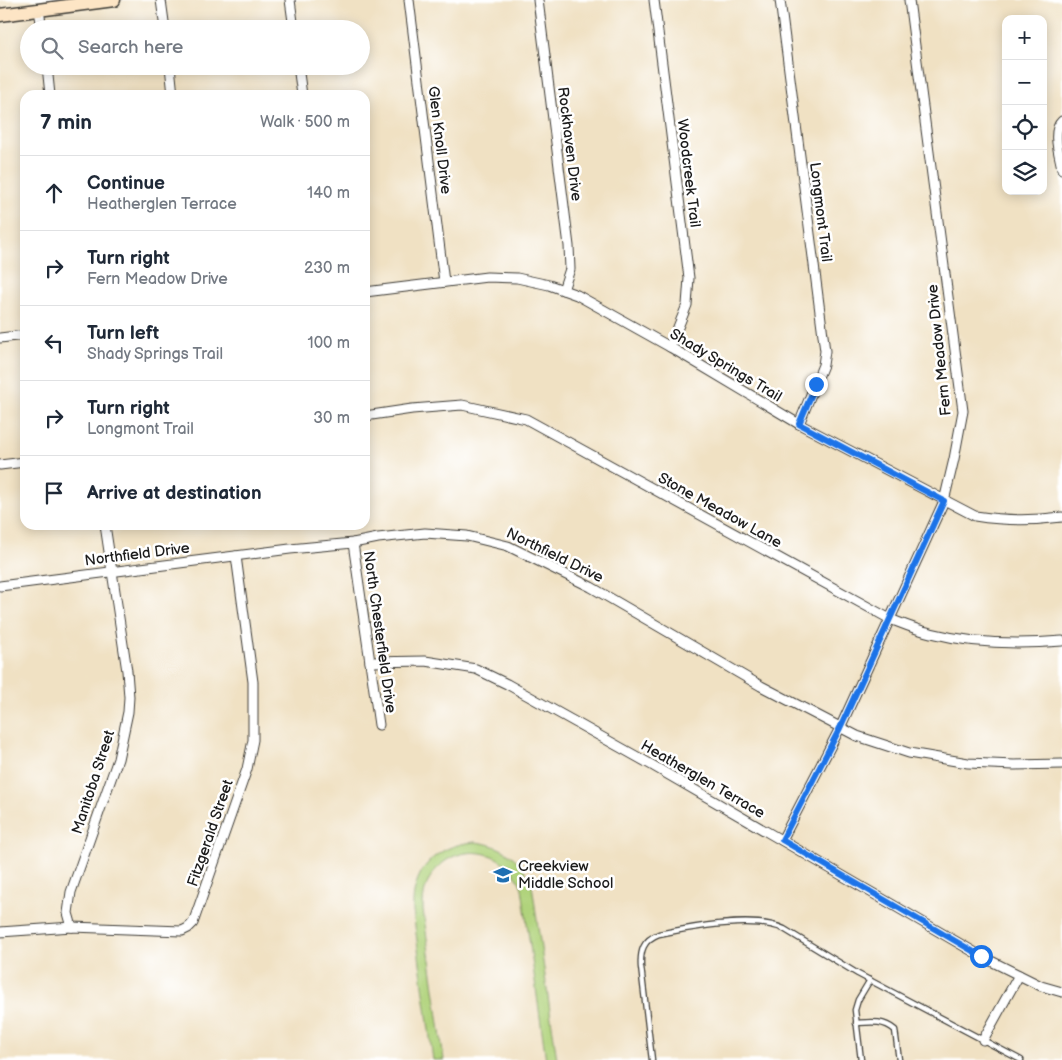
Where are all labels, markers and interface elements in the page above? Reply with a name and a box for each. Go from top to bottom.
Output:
map controls [1002,15,1047,195]
button: + [1002,15,1047,60]
search box [20,20,370,75]
icon: search [38,34,66,62]
text: Search here [78,36,183,59]
button: − [1002,60,1047,105]
street label: Glen Knoll Drive [423,85,456,195]
street label: Rockhaven Drive [553,86,586,202]
button: locate [1002,105,1047,150]
text: 7 min [40,110,92,135]
text: Walk · 500 m [260,113,350,132]
street label: Woodcreek Trail [672,118,705,228]
button: layers [1002,150,1047,195]
street label: Longmont Trail [805,161,836,263]
text: Continue [87,172,165,195]
icon: ahead [40,179,68,207]
text: 140 m [307,184,350,203]
text: Heatherglen Terrace [87,195,237,214]
text: Turn right [87,247,170,270]
icon: right [40,254,68,282]
text: 230 m [304,259,350,278]
text: Fern Meadow Drive [87,270,228,289]
street label: Fern Meadow Drive [923,283,956,417]
text: Turn left [87,322,159,345]
street label: Shady Springs Trail [666,324,785,406]
icon: left [40,329,68,357]
text: 100 m [307,334,350,353]
text: Shady Springs Trail [87,345,223,364]
route end [805,373,828,396]
text: Turn right [87,397,170,420]
icon: right [40,404,68,432]
text: 30 m [313,409,350,428]
text: Longmont Trail [87,420,194,439]
street label: Stone Meadow Lane [655,469,785,552]
icon: arrive [40,479,68,507]
text: Arrive at destination [87,482,262,505]
street label: Northfield Drive [503,524,606,587]
street label: Northfield Drive [83,539,191,570]
street label: North Chesterfield Drive [359,550,400,714]
street label: Manitoba Street [68,728,119,836]
street label: Heatherglen Terrace [637,736,768,823]
street label: Fitzgerald Street [183,777,238,889]
place label: Creekview Middle School [518,857,613,893]
school or university icon: Creekview Middle School [492,864,514,886]
route start [970,945,993,968]

